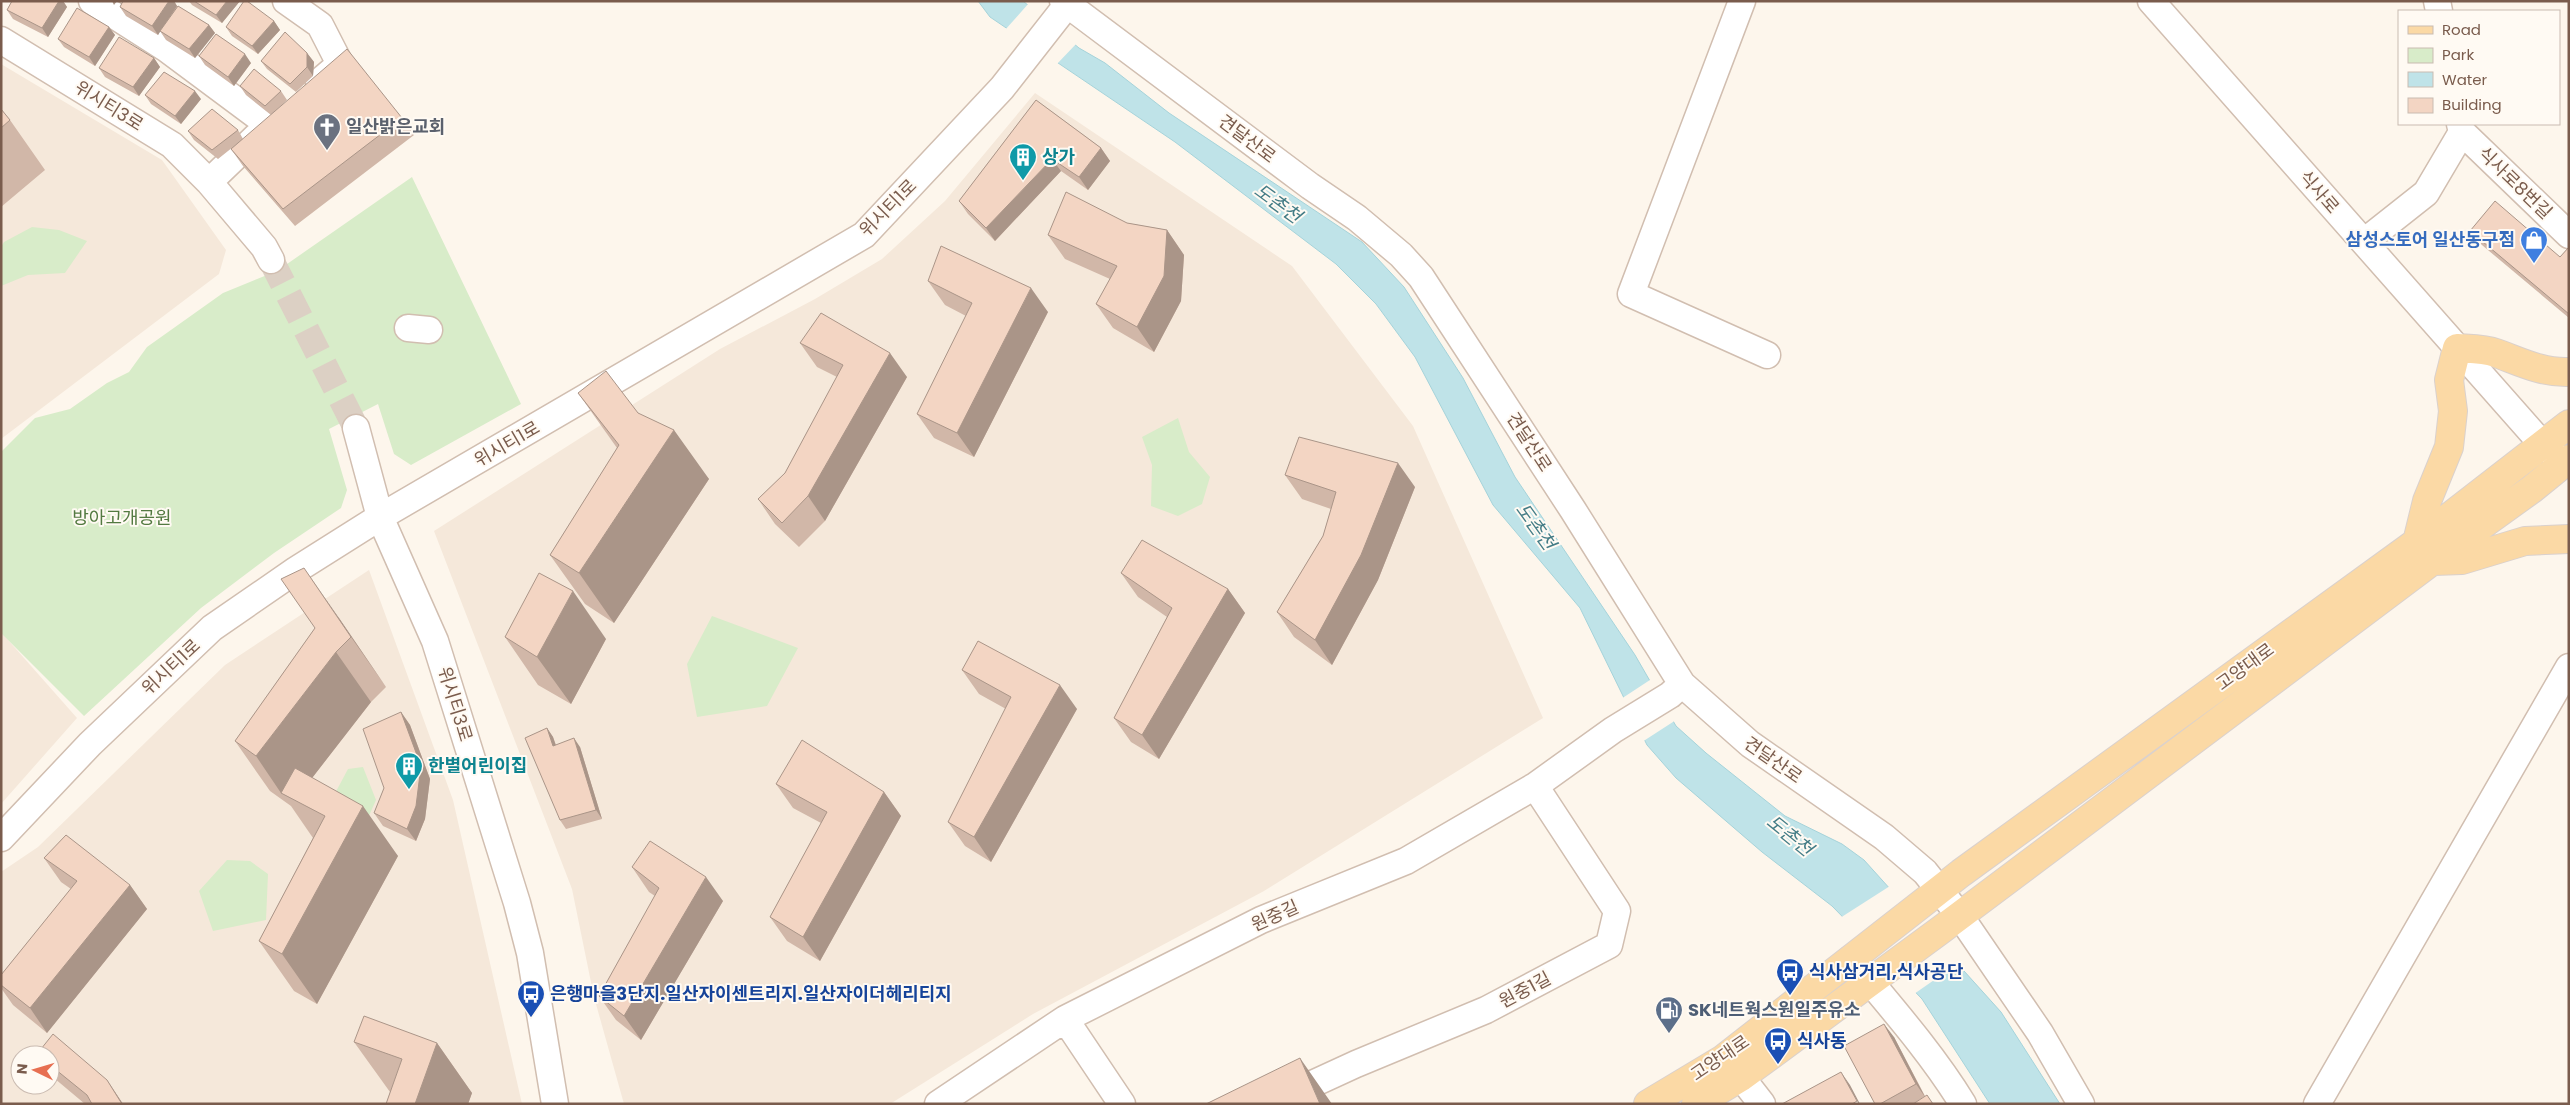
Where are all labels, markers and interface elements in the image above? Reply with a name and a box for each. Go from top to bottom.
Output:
legend [2398,10,2560,125]
text: Road [2442,19,2481,40]
text: Park [2442,44,2474,65]
text: Water [2442,69,2488,90]
street label: 위시티3로 [70,75,148,137]
text: Building [2442,94,2502,115]
street label: 견달산로 [1213,109,1281,169]
church icon: 일산밝은교회 [312,112,342,151]
place label: 일산밝은교회 [346,114,445,139]
street label: 식사로8번길 [2473,141,2558,224]
building icon: 상가 [1008,142,1038,181]
place label: 상가 [1042,144,1076,169]
street label: 식사로 [2294,165,2345,219]
street label: 위시티1로 [853,173,922,242]
water label: 도촌천 [1249,177,1308,231]
shop icon: 삼성스토어 일산동구점 [2519,225,2549,264]
place label: 삼성스토어 일산동구점 [2346,227,2515,252]
street label: 견달산로 [1501,407,1558,476]
street label: 위시티1로 [469,415,544,472]
water label: 도촌천 [1509,497,1563,557]
park label: 방아고개공원 [72,505,172,530]
street label: 위시티1로 [136,633,206,700]
street label: 고양대로 [2211,637,2279,696]
street label: 위시티3로 [432,663,479,744]
street label: 견달산로 [1739,730,1808,789]
building icon: 한별어린이집 [394,751,424,790]
place label: 한별어린이집 [428,753,527,778]
water label: 도촌천 [1761,808,1820,863]
street label: 원중길 [1247,894,1303,937]
bus stop icon: 식사삼거리,식사공단 [1775,957,1805,996]
place label: 식사삼거리,식사공단 [1809,959,1964,984]
street label: 원중1길 [1494,966,1555,1014]
bus stop icon: 은행마을3단지.일산자이센트리지.일산자이더헤리티지 [516,979,546,1018]
place label: 은행마을3단지.일산자이센트리지.일산자이더헤리티지 [550,981,952,1006]
fuel station icon: SK네트웍스원일주유소 [1654,995,1684,1034]
place label: SK네트웍스원일주유소 [1688,997,1861,1022]
bus stop icon: 식사동 [1763,1026,1793,1065]
place label: 식사동 [1797,1028,1847,1053]
street label: 고양대로 [1685,1029,1754,1086]
north arrow [10,1045,60,1095]
text: N [12,1063,32,1075]

